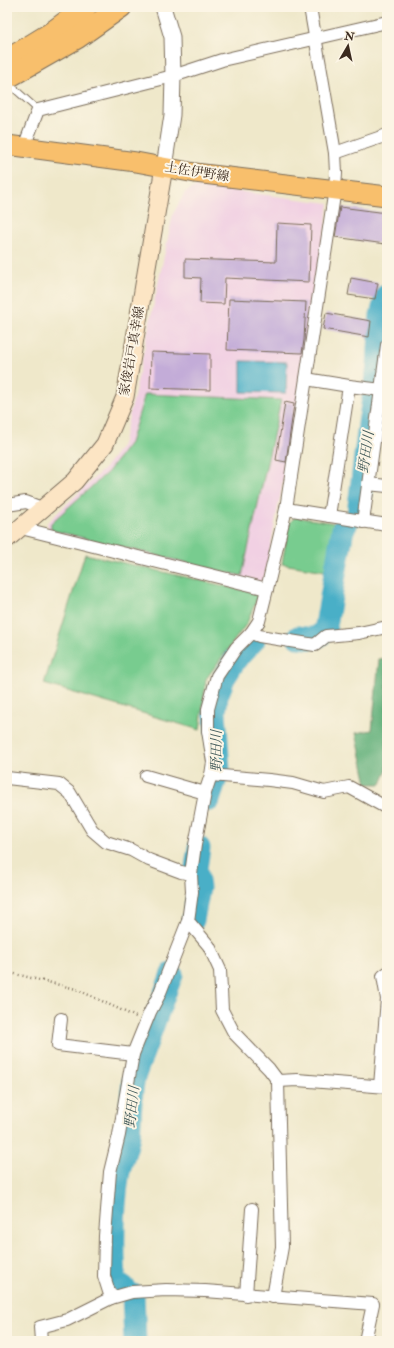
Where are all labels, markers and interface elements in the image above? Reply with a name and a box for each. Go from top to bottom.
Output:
north arrow [328,26,368,66]
text: N [343,29,356,44]
street label: 土佐伊野線 [164,159,230,185]
street label: 家俊岩戸真幸線 [116,305,148,397]
water label: 野田川 [355,428,378,474]
water label: 野田川 [208,728,225,772]
water label: 野田川 [121,1083,143,1129]

